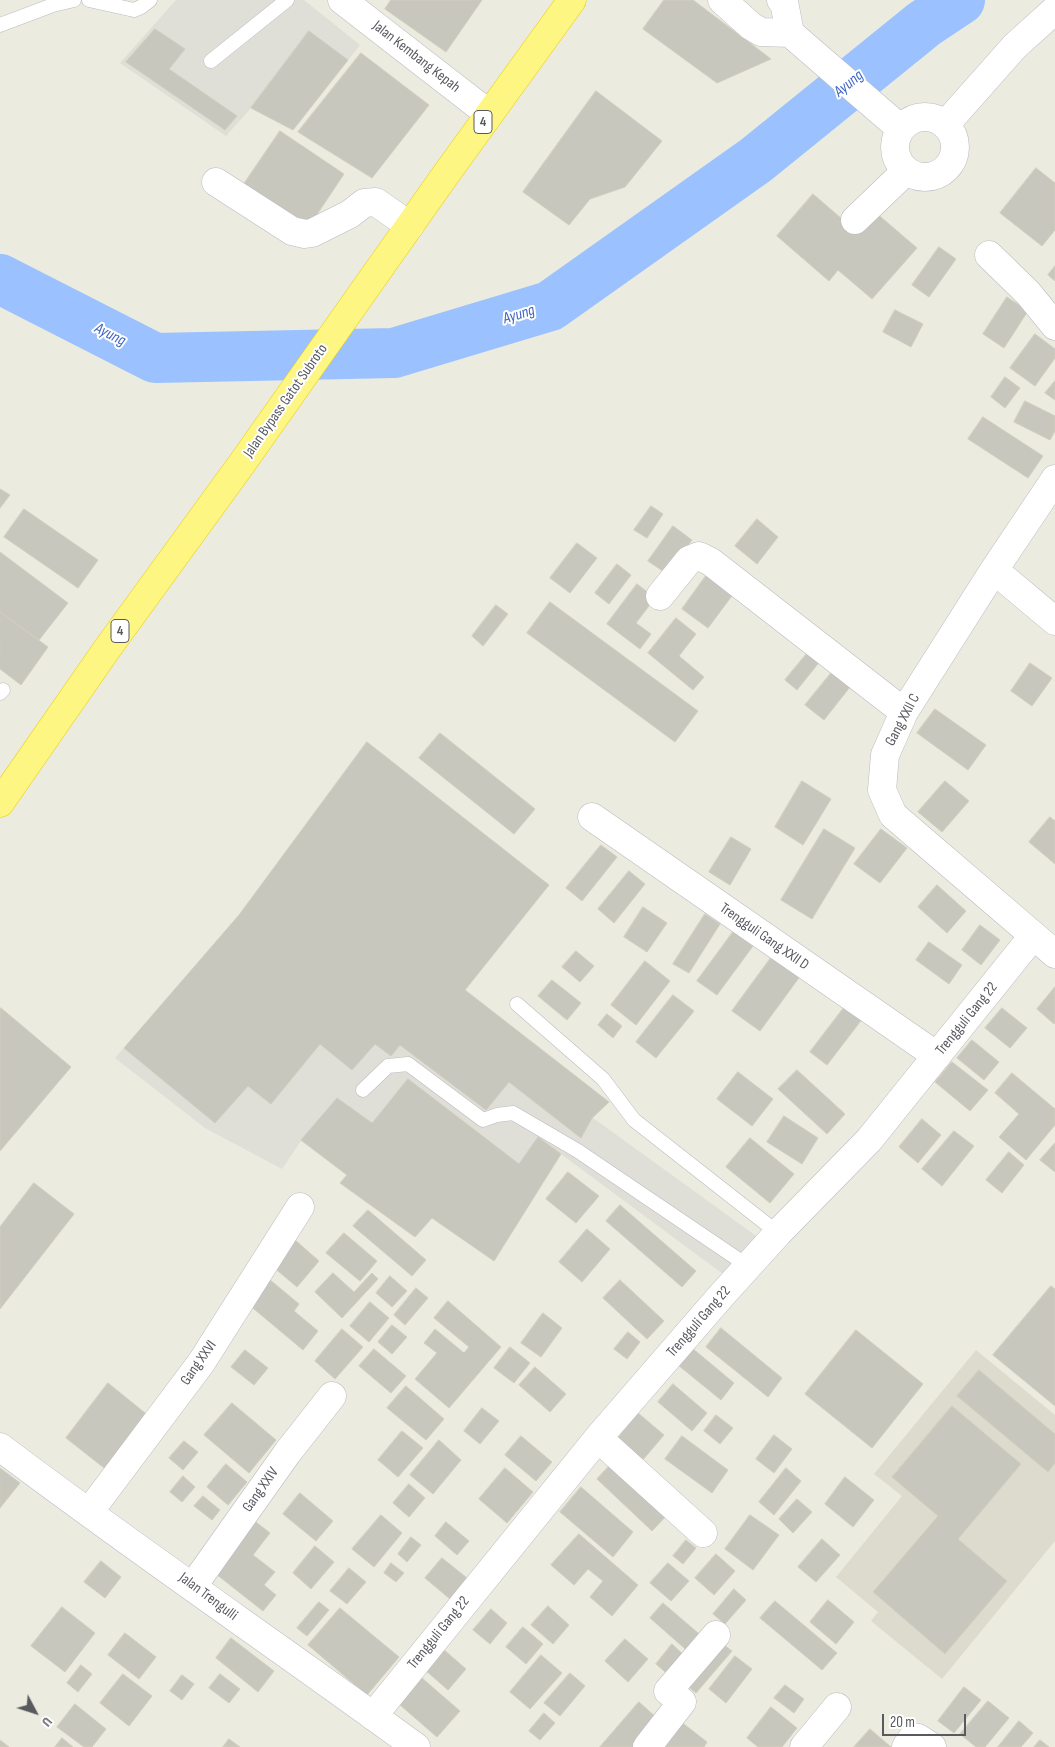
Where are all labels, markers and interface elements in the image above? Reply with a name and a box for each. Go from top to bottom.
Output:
street label: Jalan Kembang Kepah [369,17,463,97]
water label: Ayung [830,66,868,102]
road number: 4 [474,110,492,134]
water label: Ayung [501,301,537,329]
water label: Ayung [91,319,129,351]
street label: Jalan Bypass Gatot Subroto [240,341,332,461]
road number: 4 [111,620,129,642]
street label: Gang XXII C [882,691,924,749]
street label: Trengguli Gang XXII D [716,900,812,974]
street label: Trengguli Gang 22 [932,979,1002,1059]
street label: Trengguli Gang 22 [663,1283,735,1361]
street label: Gang XXVI [177,1337,221,1389]
street label: Gang XXIV [239,1464,283,1516]
street label: Jalan Trengulli [175,1569,241,1625]
street label: Trengguli Gang 22 [404,1593,474,1673]
north arrow [10,1687,60,1737]
scale bar [885,1704,969,1736]
text: 20 m [890,1713,915,1732]
text: U [38,1714,56,1730]

